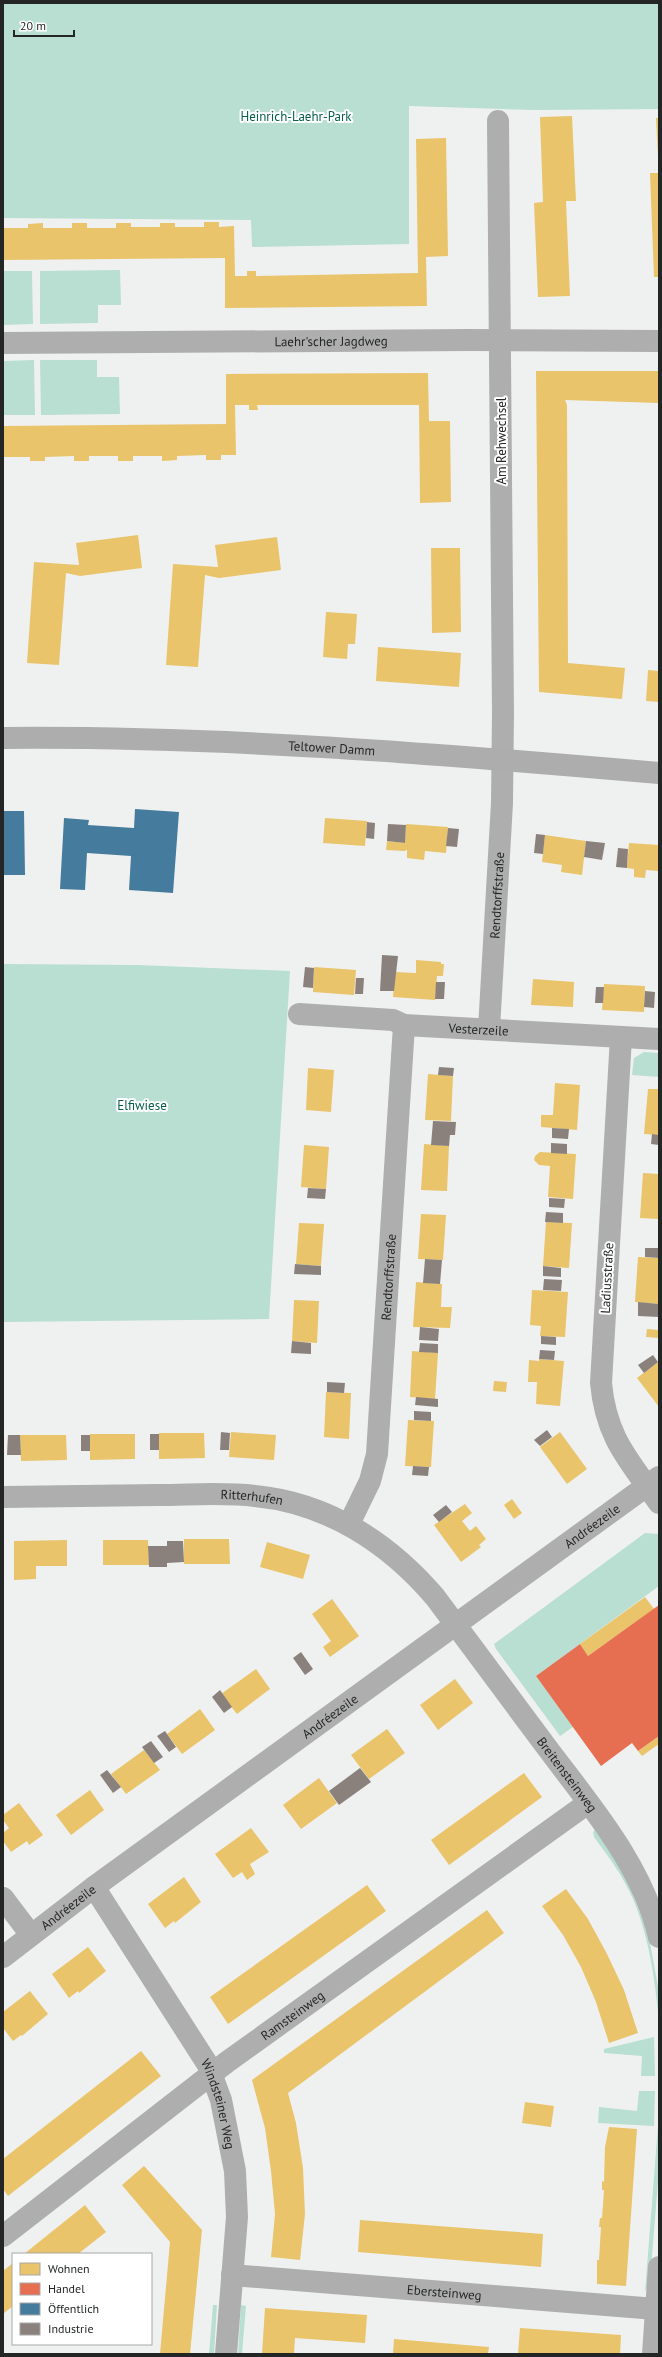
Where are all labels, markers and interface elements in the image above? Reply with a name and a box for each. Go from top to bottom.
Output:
scale bar [14,12,74,38]
text: 20 m [20,18,46,33]
park label: Heinrich-Laehr-Park [240,108,352,125]
street label: Laehr'scher Jagdweg [274,332,388,350]
street label: Am Rehwechsel [493,397,510,485]
street label: Teltower Damm [288,737,376,759]
street label: Rendtorffstraße [486,851,508,939]
street label: Vesterzeile [447,1019,509,1039]
park label: Elfiwiese [117,1097,167,1114]
street label: Rendtorffstraße [377,1233,399,1321]
street label: Ladiusstraße [597,1242,617,1314]
street label: Ritterhufen [220,1485,285,1509]
street label: Andréezeile [561,1500,623,1552]
street label: Andréezeile [298,1690,361,1742]
street label: Breitensteinweg [533,1733,601,1815]
street label: Andréezeile [37,1880,99,1934]
street label: Ramsteinweg [257,1987,328,2044]
street label: Windsteiner Weg [198,2055,239,2151]
legend [12,2253,152,2345]
text: Wohnen [48,2261,90,2276]
text: Handel [48,2281,85,2296]
street label: Ebersteinweg [406,2281,482,2303]
text: Öffentlich [48,2301,99,2316]
text: Industrie [48,2321,94,2336]

